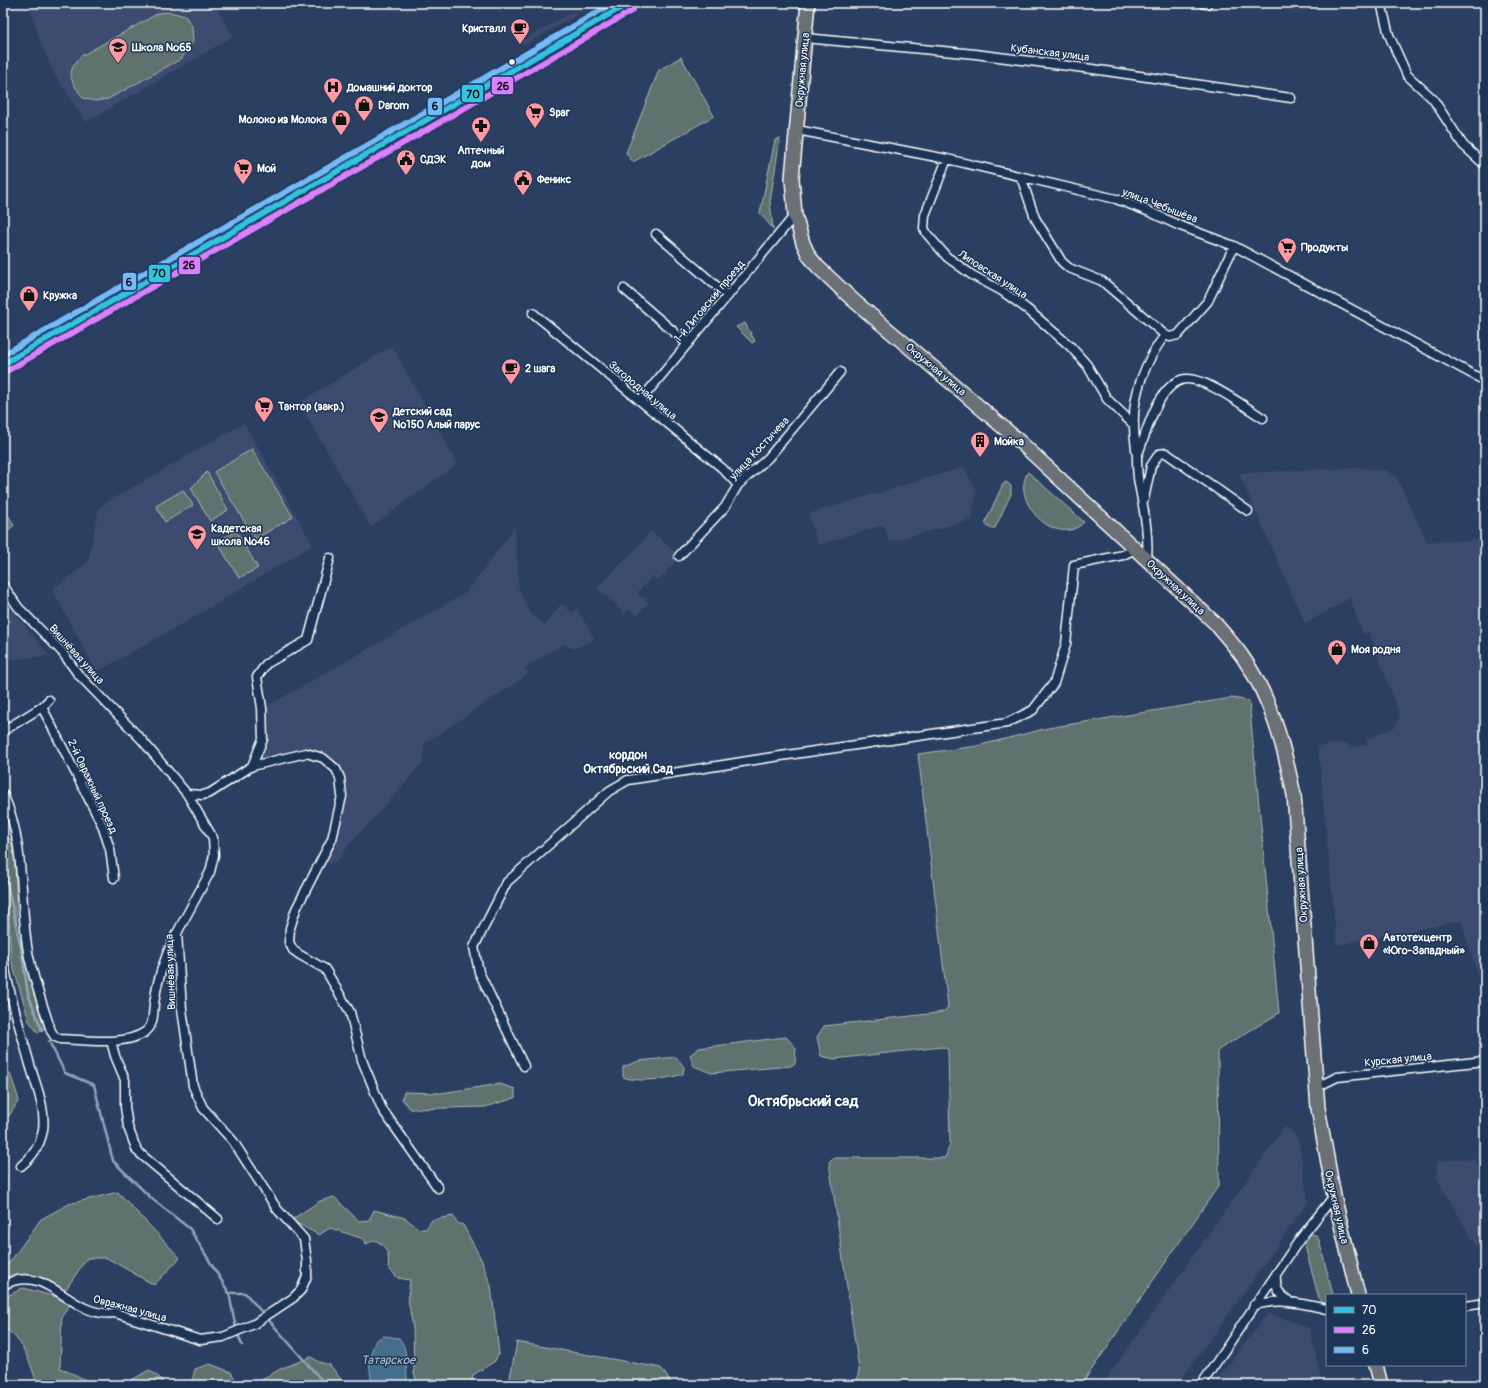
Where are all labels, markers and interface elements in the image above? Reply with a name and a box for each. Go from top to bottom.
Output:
cafe icon: Кристалл [509,17,531,45]
place label: Кристалл [462,22,506,35]
street label: Окружная улица [793,32,812,108]
school or university icon: Школа №65 [107,36,129,64]
place label: Школа №65 [131,41,192,54]
street label: Кубанская улица [1010,41,1090,64]
unlabelled marker [507,57,517,67]
hospital icon: Домашний доктор [322,76,344,104]
line badge: 26 [491,76,514,95]
text: 26 [497,80,510,93]
place label: Домашний доктор [346,81,433,94]
line badge: 70 [461,84,484,103]
text: 70 [466,88,480,101]
shop icon: Darom [353,94,375,122]
line badge: 6 [427,97,443,116]
place label: Darom [378,99,409,112]
text: 6 [432,100,439,113]
supermarket icon: Spar [524,101,546,129]
place label: Spar [549,106,571,119]
shop icon: Молоко из Молока [330,108,352,136]
place label: Молоко из Молока [239,113,327,126]
pharmacy icon: Аптечный дом [470,115,492,143]
place label: Аптечный дом [457,144,505,170]
public building icon: СДЭК [395,148,417,176]
place label: СДЭК [420,153,446,166]
supermarket icon: Мой [232,157,254,185]
place label: Мой [257,162,276,175]
public building icon: Феникс [512,168,534,196]
place label: Феникс [536,173,572,186]
street label: улица Чебышёва [1119,185,1199,226]
supermarket icon: Продукты [1276,236,1298,264]
place label: Продукты [1301,241,1348,254]
street label: Липовская улица [955,247,1030,302]
line badge: 26 [178,256,201,275]
street label: 1-й Литовский проезд [671,257,748,345]
text: 26 [183,259,196,272]
line badge: 70 [148,264,171,283]
text: 70 [152,267,166,280]
line badge: 6 [122,272,137,291]
text: 6 [126,276,133,289]
shop icon: Кружка [18,284,40,312]
place label: Кружка [43,289,77,302]
street label: Окружная улица [903,340,969,399]
cafe icon: 2 шага [500,357,522,385]
street label: Загородная улица [606,358,679,423]
place label: 2 шага [525,362,555,375]
supermarket icon: Тантор (закр.) [253,395,275,423]
place label: Тантор (закр.) [277,400,345,413]
place label: Детский сад №150 Алый парус [392,405,481,431]
school or university icon: Детский сад №150 Алый парус [368,406,390,434]
street label: улица Костычева [726,414,792,483]
building icon: Мойка [969,430,991,458]
place label: Мойка [994,435,1024,448]
place label: Кадетская школа №46 [211,522,270,548]
school or university icon: Кадетская школа №46 [186,523,208,551]
street label: Окружная улица [1144,557,1208,618]
street label: Вишнёвая улица [46,622,107,687]
shop icon: Моя родня [1326,638,1348,666]
place label: Моя родня [1351,643,1401,656]
street label: 2-й Овражный проезд [65,737,120,836]
district label: кордон Октябрьский Сад [583,748,674,777]
street label: Окружная улица [1292,847,1311,923]
place label: Автотехцентр «Юго-Западный» [1382,931,1465,957]
shop icon: Автотехцентр «Юго-Западный» [1358,932,1380,960]
street label: Вишнёвая улица [163,934,178,1010]
street label: Курская улица [1364,1050,1432,1069]
district label: Октябрьский сад [748,1092,859,1111]
street label: Окружная улица [1322,1169,1351,1245]
street label: Овражная улица [92,1292,168,1325]
legend [1326,1294,1466,1366]
text: 70 [1362,1303,1377,1318]
text: 26 [1362,1323,1376,1338]
text: 6 [1362,1343,1369,1358]
water label: Татарское [361,1353,416,1368]

